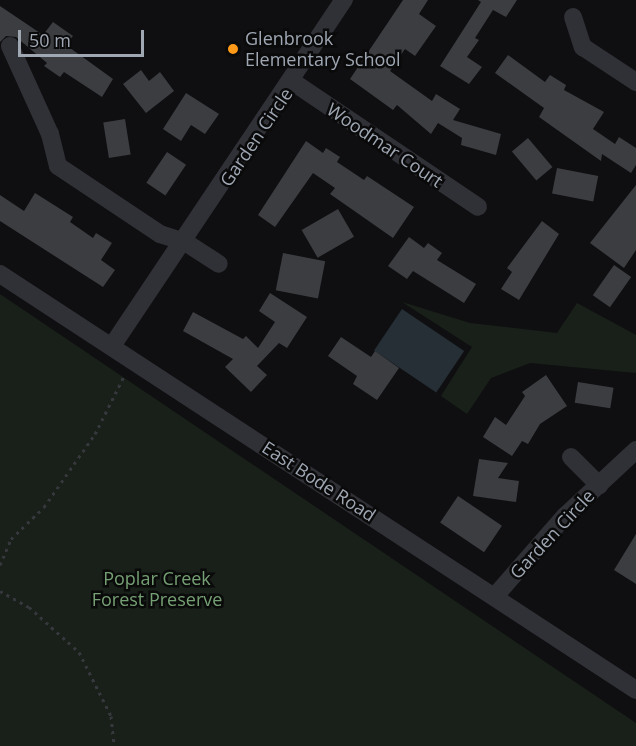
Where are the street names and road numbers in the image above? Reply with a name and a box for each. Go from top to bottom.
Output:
street label: Garden Circle [215,84,297,190]
street label: Woodmar Court [323,98,447,192]
street label: East Bode Road [258,436,380,526]
street label: Garden Circle [505,485,599,583]

